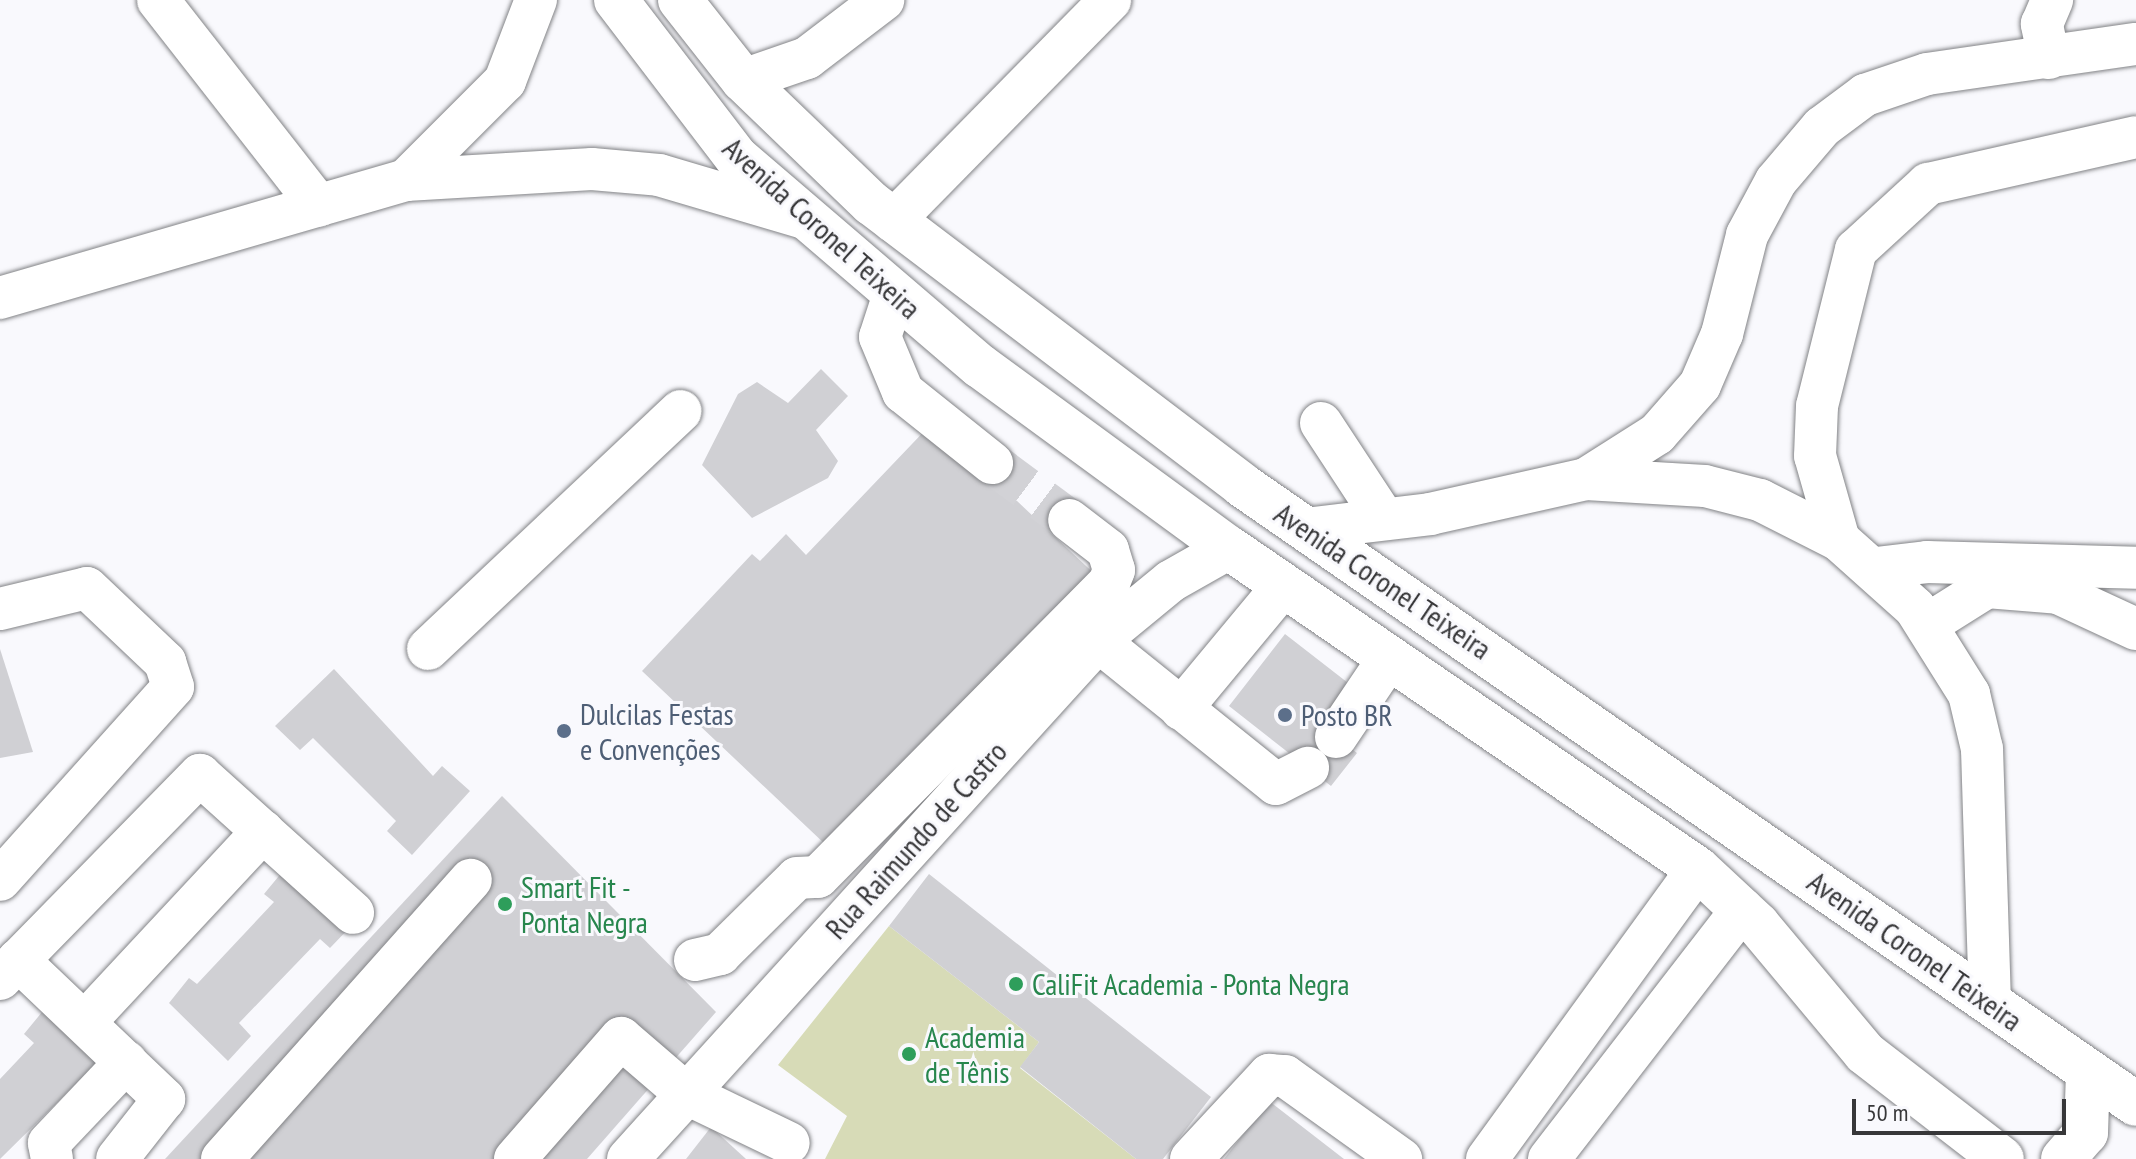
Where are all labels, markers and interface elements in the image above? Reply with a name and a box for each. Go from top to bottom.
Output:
street label: Avenida Coronel Teixeira [715,130,929,326]
street label: Avenida Coronel Teixeira [1267,495,1499,667]
place label: Dulcilas Festas e Convenções [580,696,734,766]
place label: Posto BR [1301,697,1393,733]
marker: Posto BR [1276,706,1294,724]
marker: Dulcilas Festas e Convenções [555,722,573,740]
street label: Rua Raimundo de Castro [818,734,1014,946]
street label: Avenida Coronel Teixeira [1800,863,2030,1039]
place label: Smart Fit - Ponta Negra [521,869,648,940]
marker: Smart Fit - Ponta Negra [496,895,514,913]
place label: CaliFit Academia - Ponta Negra [1032,966,1353,1002]
marker: CaliFit Academia - Ponta Negra [1007,975,1025,993]
place label: Academia de Tênis [925,1019,1025,1090]
marker: Academia de Tênis [900,1045,918,1063]
scale bar [1856,1083,2070,1133]
text: 50 m [1866,1097,1908,1128]

